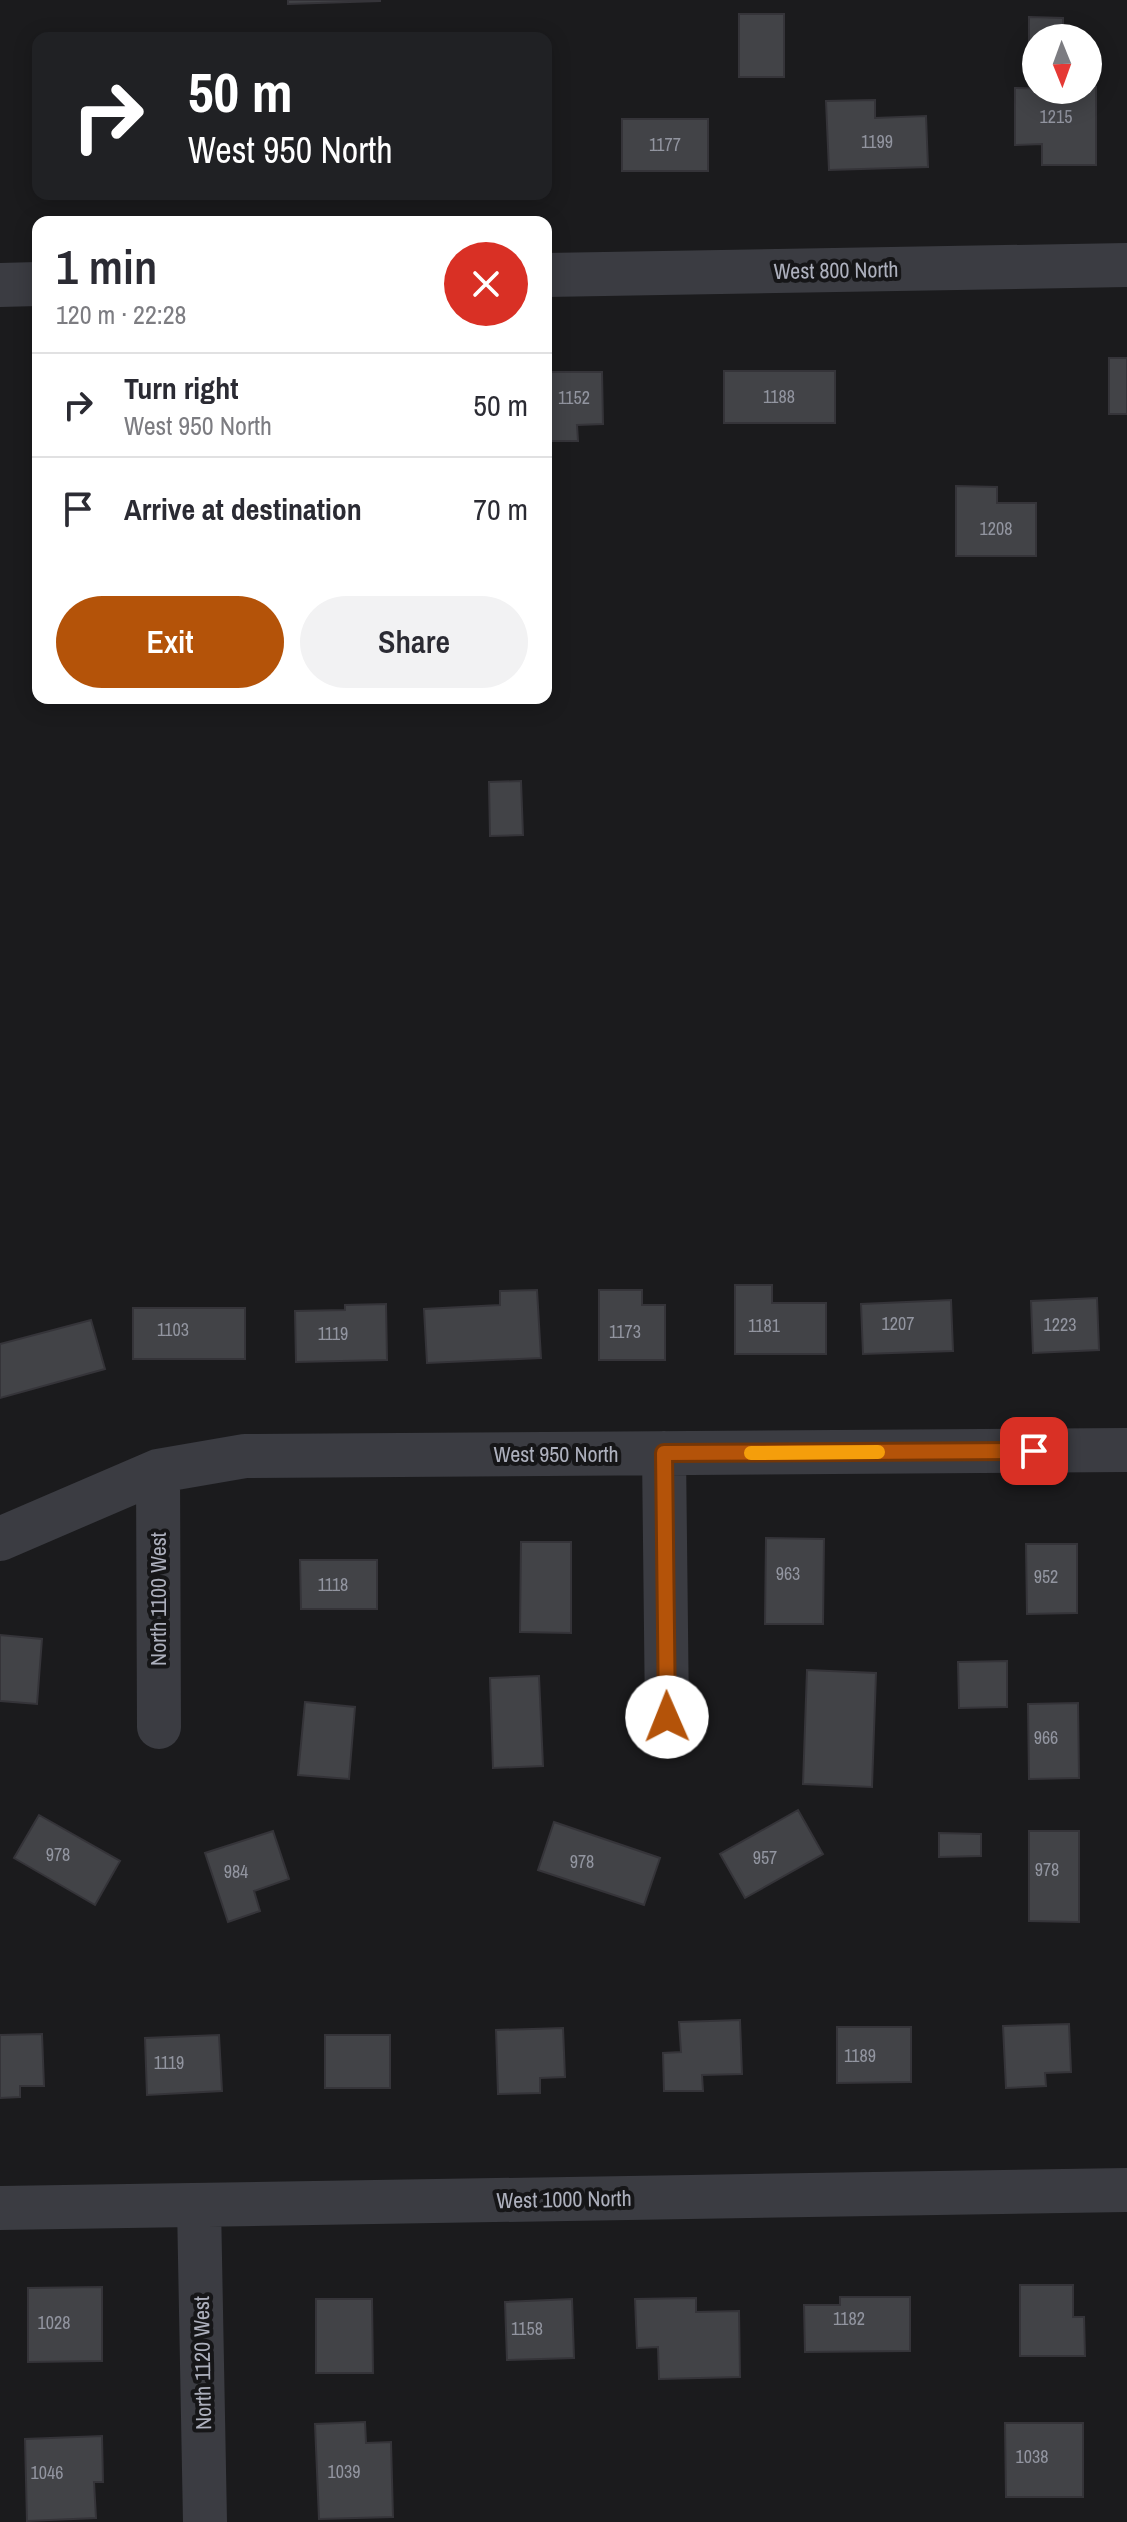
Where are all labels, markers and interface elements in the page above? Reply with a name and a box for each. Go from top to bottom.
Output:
north arrow [1022,24,1102,104]
map controls [1022,24,1102,104]
text: 50 m [188,54,293,129]
icon: right [56,64,160,168]
house number: 1215 [1040,104,1072,129]
text: West 950 North [188,126,393,174]
house number: 1199 [861,129,893,154]
house number: 1177 [649,132,681,157]
text: 1 min [56,234,157,299]
button: close [444,242,528,326]
street label: West 800 North [773,254,899,286]
text: 120 m · 22:28 [56,297,186,332]
text: Turn right [124,368,238,408]
icon: right [56,383,100,427]
house number: 1188 [763,384,795,409]
text: 50 m [473,385,528,425]
house number: 1152 [558,385,590,410]
text: West 950 North [124,408,272,443]
icon: arrive [56,487,100,531]
text: Arrive at destination [124,489,362,529]
text: 70 m [473,489,528,529]
house number: 1208 [980,516,1012,541]
button: Exit [56,596,284,688]
button: Share [300,596,528,688]
house number: 1207 [882,1311,914,1336]
house number: 1223 [1044,1312,1076,1337]
house number: 1181 [748,1313,781,1338]
house number: 1103 [157,1317,189,1342]
house number: 1173 [609,1319,641,1344]
house number: 1119 [318,1321,348,1346]
pin [1000,1417,1068,1485]
icon: arrive [1012,1429,1056,1473]
street label: West 950 North [493,1439,619,1469]
street label: North 1100 West [143,1532,173,1666]
house number: 963 [776,1561,800,1586]
house number: 952 [1034,1564,1058,1589]
house number: 1118 [318,1572,348,1597]
position arrow [625,1675,709,1759]
house number: 966 [1034,1725,1058,1750]
house number: 978 [46,1842,70,1867]
house number: 957 [753,1845,777,1870]
house number: 978 [570,1849,594,1874]
house number: 978 [1035,1857,1059,1882]
house number: 984 [224,1859,248,1884]
house number: 1189 [844,2043,876,2068]
house number: 1119 [154,2050,184,2075]
street label: West 1000 North [496,2183,632,2215]
street label: North 1120 West [186,2296,218,2430]
house number: 1182 [833,2306,865,2331]
house number: 1028 [38,2310,70,2335]
house number: 1158 [511,2316,543,2341]
house number: 1038 [1016,2444,1048,2469]
house number: 1039 [328,2459,360,2484]
house number: 1046 [31,2460,63,2485]

